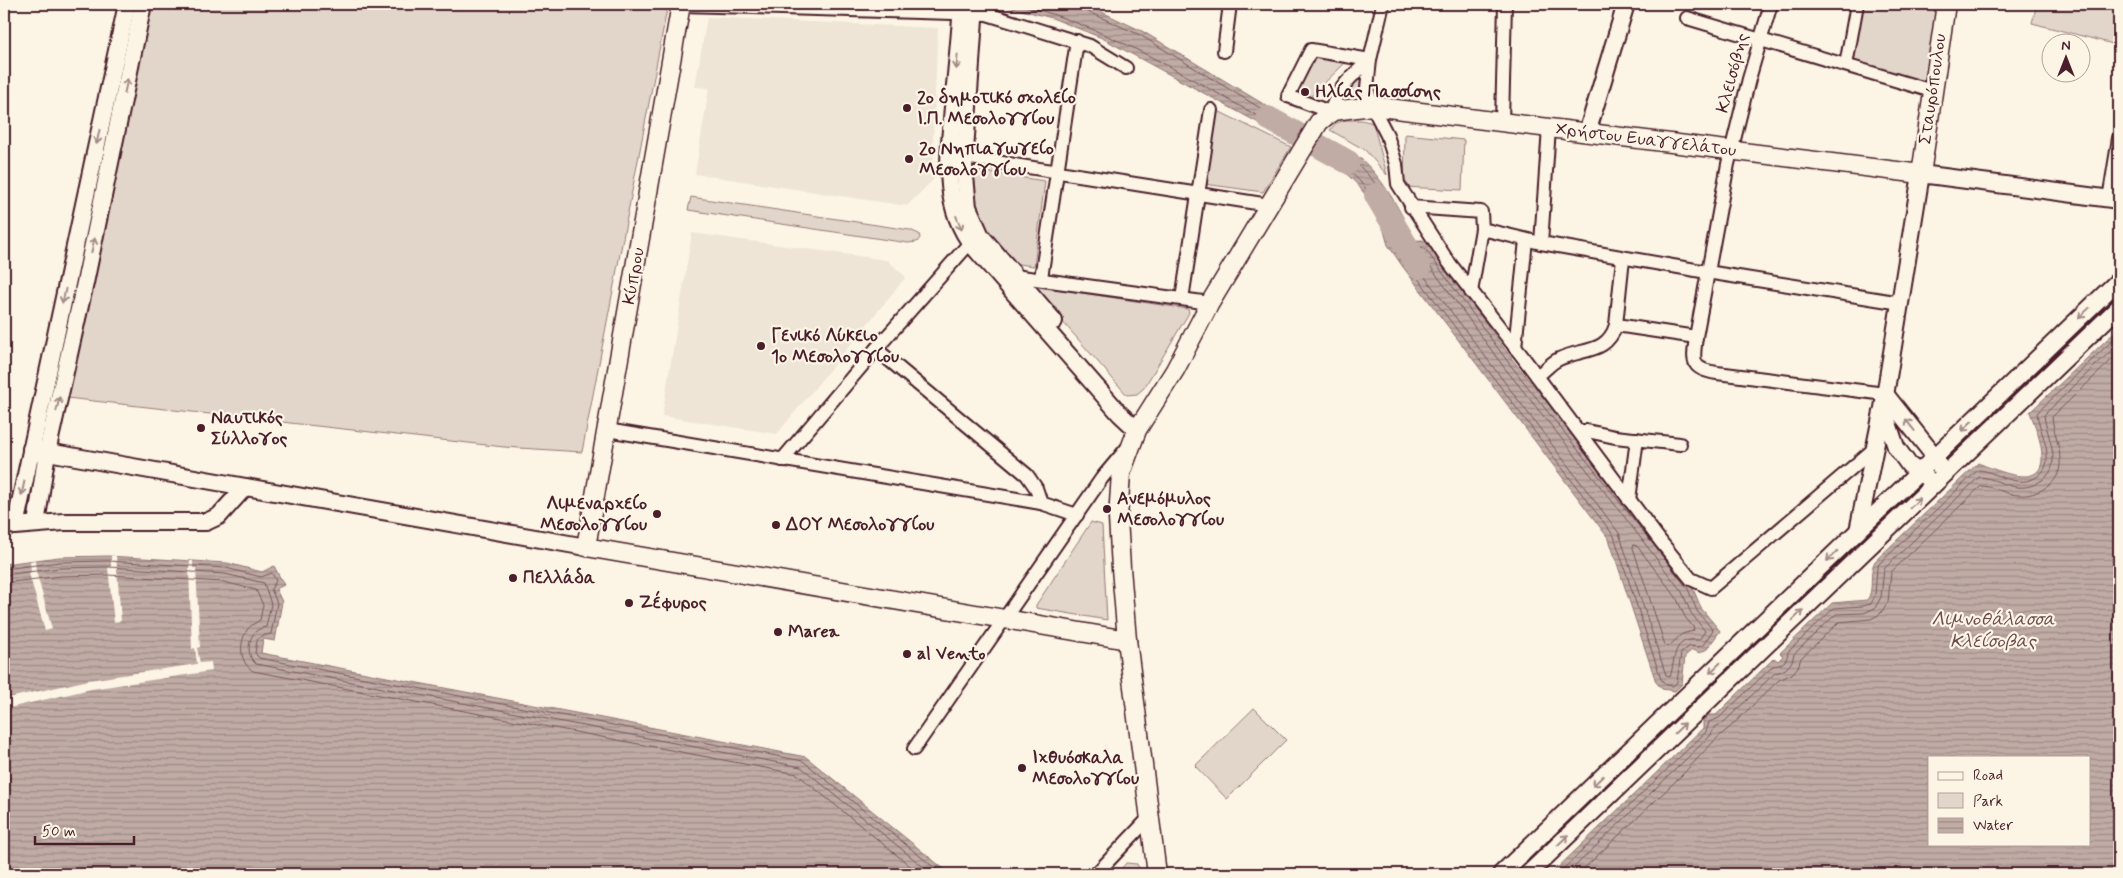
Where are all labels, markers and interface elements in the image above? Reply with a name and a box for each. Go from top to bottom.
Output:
street label: Κλεισόβης [1711,30,1755,115]
street label: Σταυρόπουλου [1913,32,1953,146]
north arrow [2040,32,2090,82]
text: N [2061,37,2071,55]
one-way arrow [952,54,962,70]
one-way arrow [121,79,131,95]
place label: Ηλίας Πασσίσης [1315,80,1441,104]
place label: 2ο δημοτικό σχολείο Ι.Π. Μεσολογγίου [917,86,1076,131]
marker: Ηλίας Πασσίσης [1299,86,1311,98]
marker: 2ο δημοτικό σχολείο Ι.Π. Μεσολογγίου [901,102,913,114]
street label: Χρήστου Ευαγγελάτου [1554,117,1738,163]
one-way arrow [93,128,102,144]
place label: 2ο Νηπιαγωγείο Μεσολογγίου [919,137,1054,182]
marker: 2ο Νηπιαγωγείο Μεσολογγίου [903,153,915,165]
one-way arrow [954,215,964,230]
one-way arrow [89,238,98,254]
street label: Κύπρου [617,246,651,306]
one-way arrow [58,287,68,303]
one-way arrow [2077,307,2090,319]
place label: Γενικό Λύκειο 1ο Μεσολογγίου [771,324,899,369]
marker: Γενικό Λύκειο 1ο Μεσολογγίου [755,340,767,352]
one-way arrow [54,397,63,413]
place label: Ναυτικός Σύλλογος [211,406,288,451]
one-way arrow [1905,419,1916,432]
one-way arrow [1961,420,1973,432]
marker: Ναυτικός Σύλλογος [195,422,207,434]
one-way arrow [18,479,28,495]
place label: Ανεμόμυλος Μεσολογγίου [1117,487,1224,532]
place label: Λιμεναρχείο Μεσολογγίου [540,492,647,537]
one-way arrow [1909,497,1921,509]
marker: Ανεμόμυλος Μεσολογγίου [1101,503,1113,515]
marker: Λιμεναρχείο Μεσολογγίου [651,508,663,520]
place label: ΔΟΥ Μεσολογγίου [785,513,934,537]
marker: ΔΟΥ Μεσολογγίου [770,519,782,531]
one-way arrow [1826,550,1839,562]
place label: Πελλάδα [523,566,596,590]
marker: Πελλάδα [507,572,519,584]
place label: Ζέφυρος [639,590,707,615]
marker: Ζέφυρος [623,597,635,609]
water label: Λιμνοθάλασσα Κλείσοβας [1931,607,2055,654]
one-way arrow [1791,609,1804,621]
place label: Marea [788,620,841,644]
marker: Marea [772,626,784,638]
place label: al Vento [917,642,985,666]
marker: al Vento [901,648,913,660]
one-way arrow [1709,662,1722,674]
one-way arrow [1674,722,1687,734]
place label: Ιχθυόσκαλα Μεσολογγίου [1032,746,1139,791]
legend [1928,756,2090,846]
marker: Ιχθυόσκαλα Μεσολογγίου [1016,762,1028,774]
text: Road [1973,766,2003,786]
one-way arrow [1592,775,1604,787]
text: Park [1973,792,2003,812]
scale bar [35,813,134,845]
text: Water [1973,816,2013,836]
text: 50 m [42,822,76,842]
one-way arrow [1557,834,1570,846]

